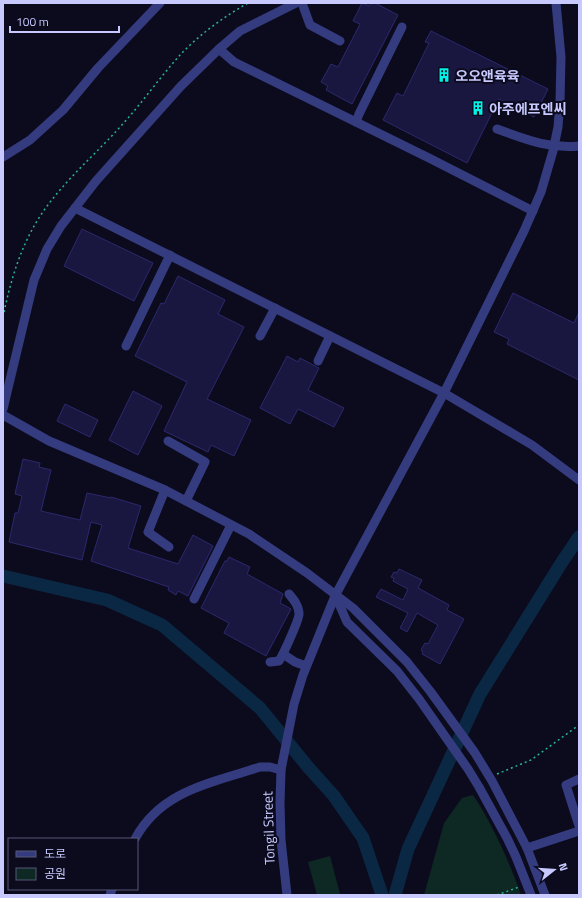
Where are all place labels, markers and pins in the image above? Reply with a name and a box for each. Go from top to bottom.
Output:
place label: 오오앤육육 [455,65,520,86]
building icon: 오오앤육육 [436,67,452,83]
place label: 아주에프엔씨 [489,98,566,119]
building icon: 아주에프엔씨 [470,100,486,116]

